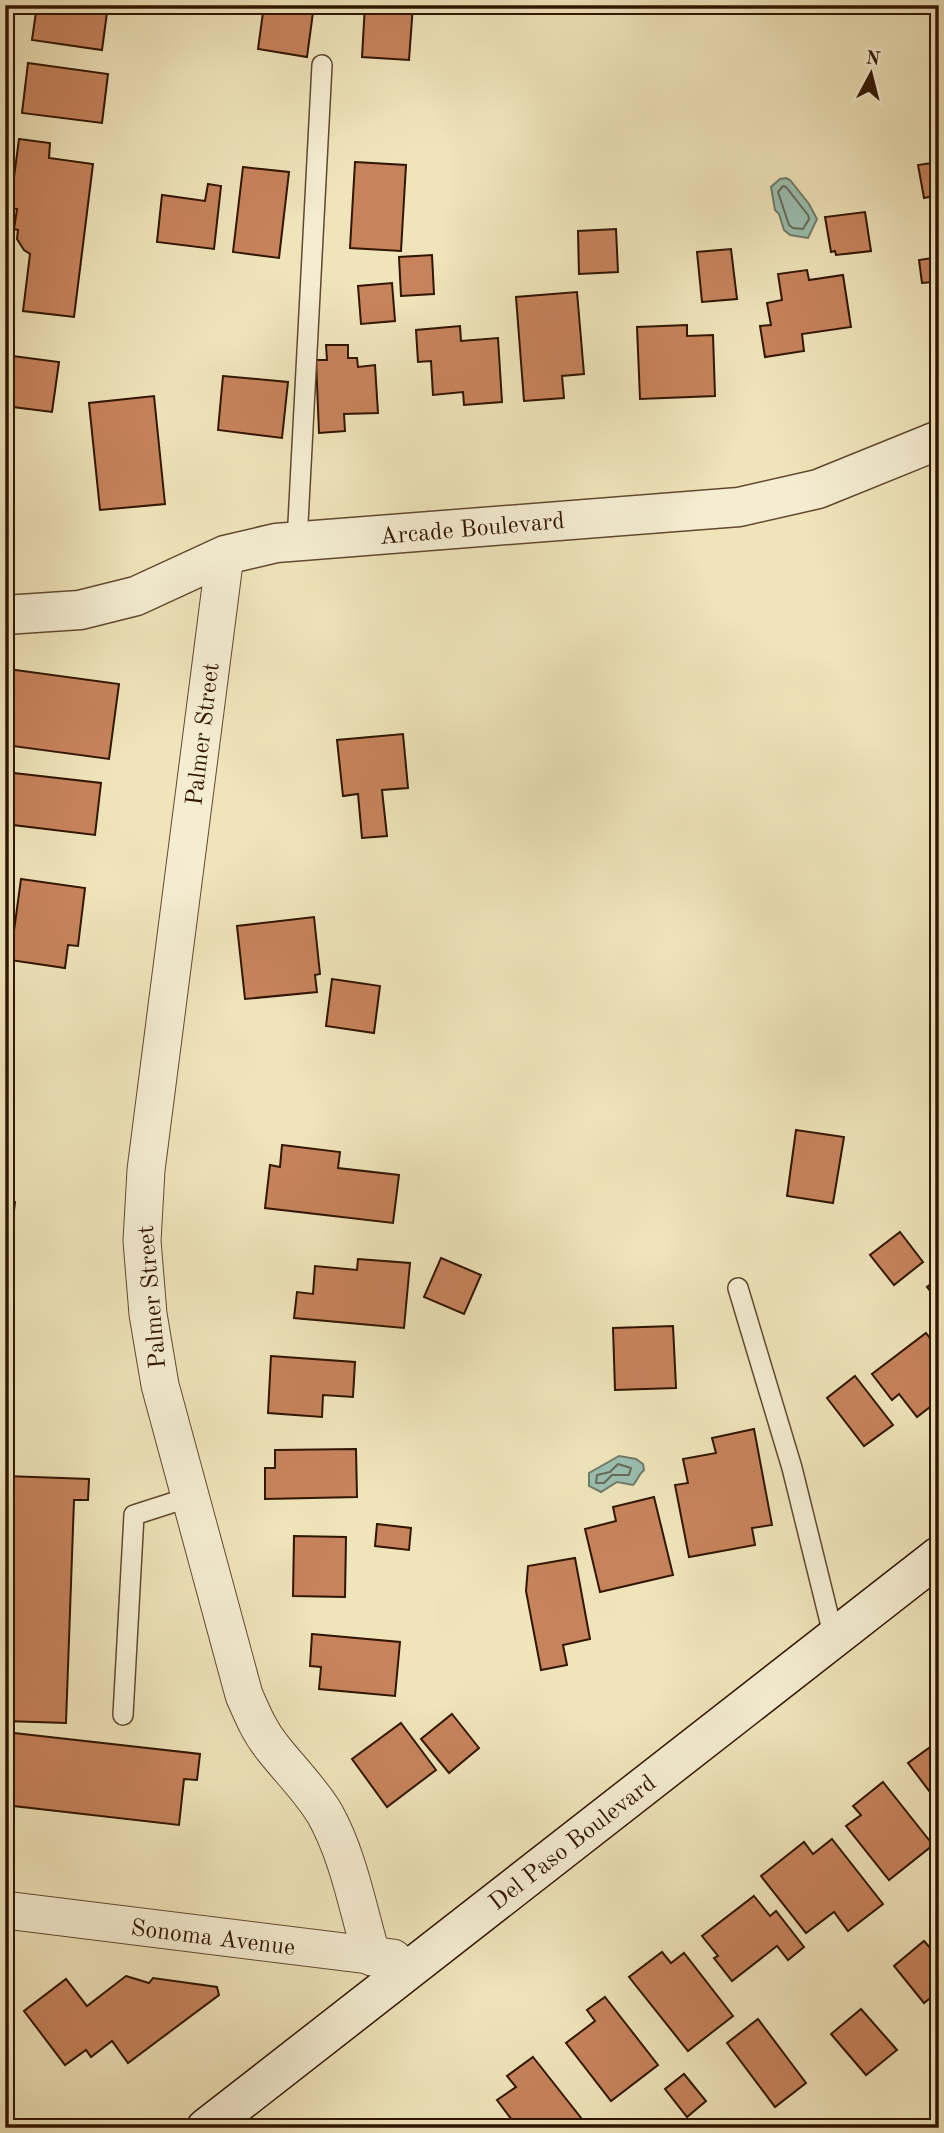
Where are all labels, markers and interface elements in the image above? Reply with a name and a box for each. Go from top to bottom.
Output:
north arrow [836,38,906,108]
text: N [864,49,882,70]
street label: Arcade Boulevard [379,510,566,550]
street label: Palmer Street [183,661,225,807]
street label: Palmer Street [135,1224,171,1370]
street label: Del Paso Boulevard [485,1771,661,1916]
street label: Sonoma Avenue [129,1917,296,1961]

